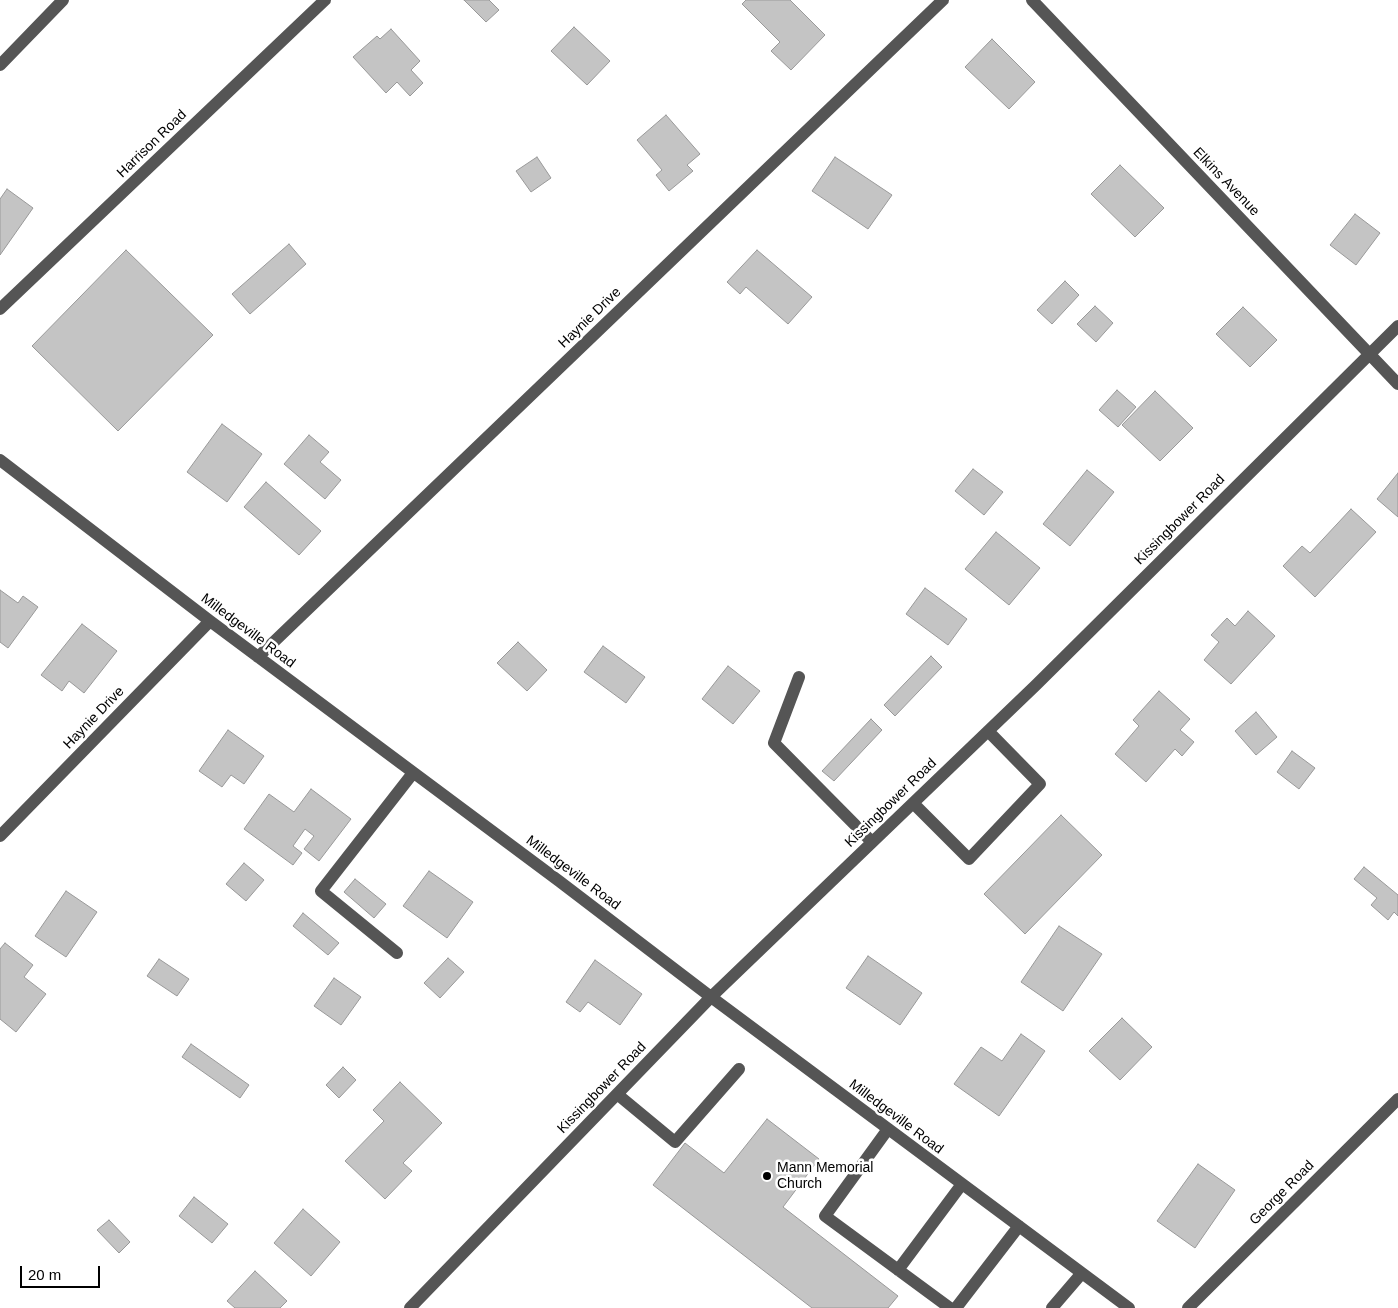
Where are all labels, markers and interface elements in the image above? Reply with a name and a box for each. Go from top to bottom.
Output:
street label: Harrison Road [114,107,190,181]
street label: Elkins Avenue [1189,144,1263,220]
street label: Haynie Drive [555,284,625,352]
street label: Kissingbower Road [1131,471,1229,569]
street label: Milledgeville Road [198,590,298,672]
street label: Haynie Drive [60,683,128,753]
street label: Kissingbower Road [842,755,940,851]
street label: Milledgeville Road [523,832,623,914]
street label: Kissingbower Road [554,1039,650,1137]
street label: Milledgeville Road [846,1076,946,1158]
street label: George Road [1246,1157,1318,1229]
place label: Mann Memorial Church [777,1160,873,1192]
marker: Mann Memorial Church [761,1170,773,1182]
scale bar [22,1256,102,1288]
text: 20 m [28,1266,61,1283]

